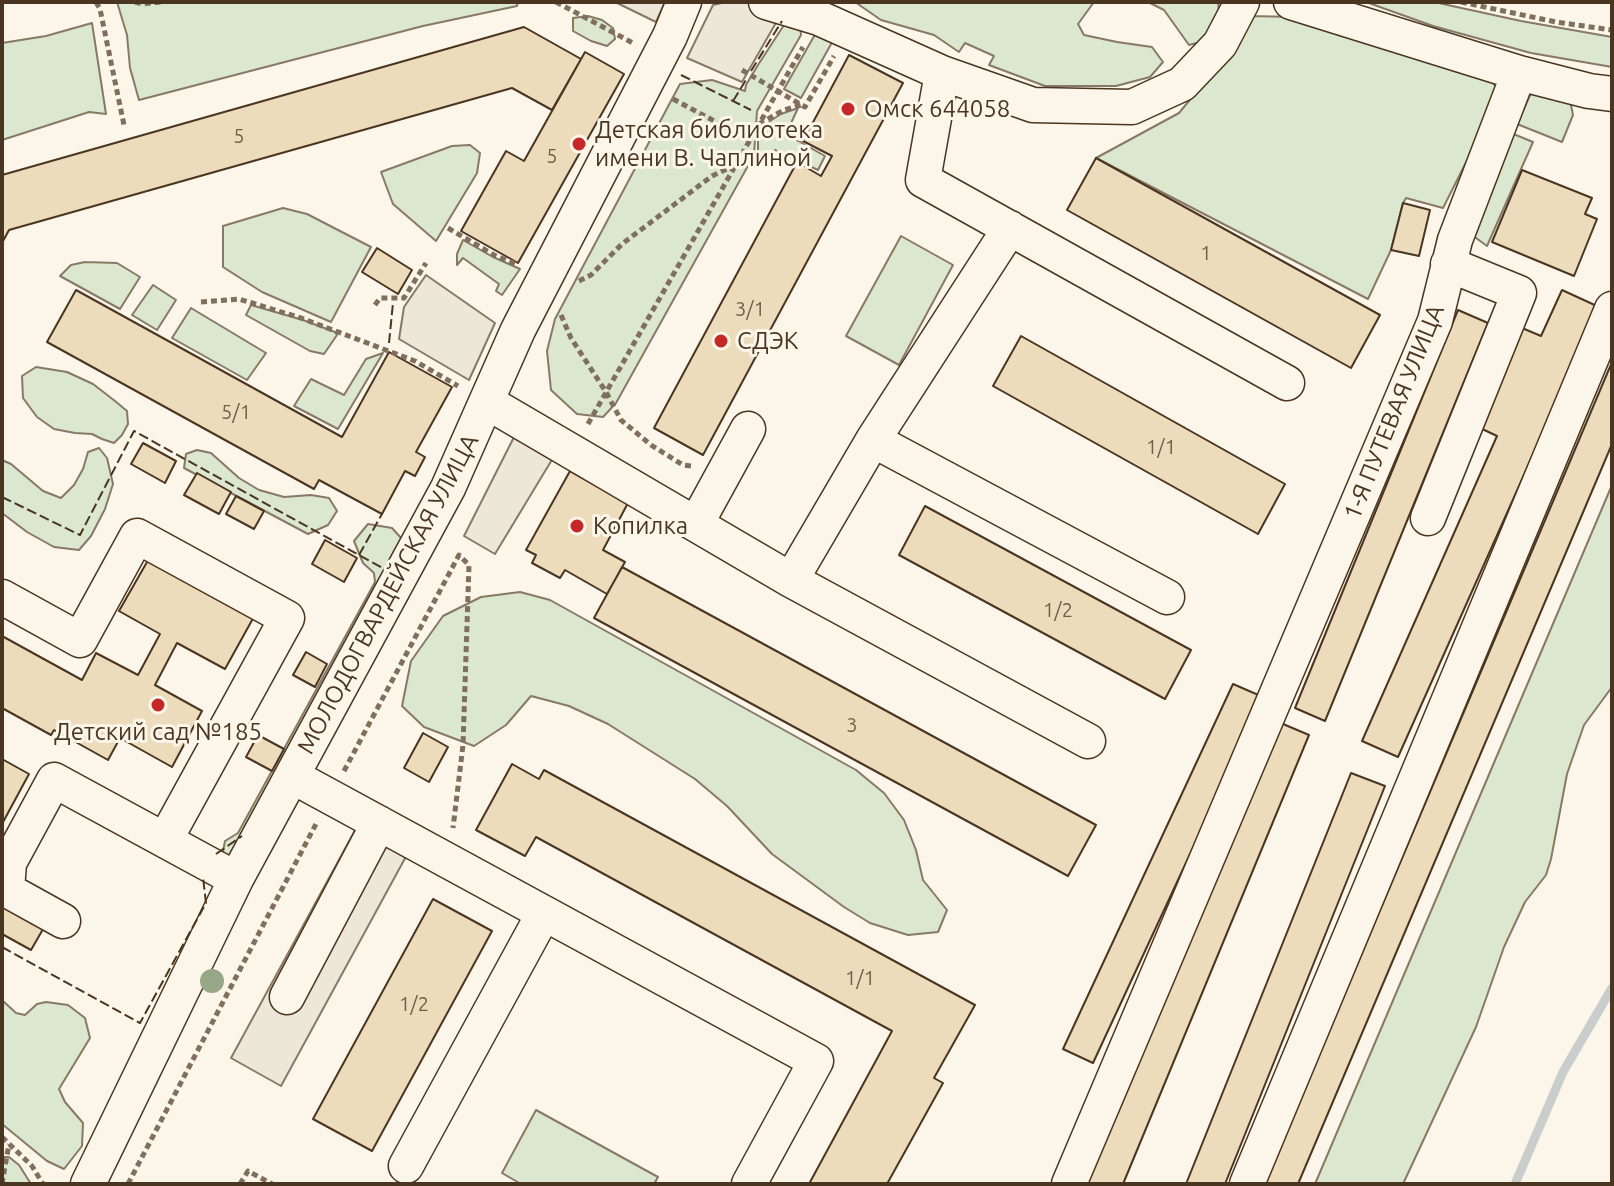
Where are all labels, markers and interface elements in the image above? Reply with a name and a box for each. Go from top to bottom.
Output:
place label: Омск 644058 [864,95,1010,123]
marker: Омск 644058 [839,100,857,118]
place label: Детская библиотека имени В. Чаплиной [595,116,823,172]
house number: 5 [233,124,245,148]
marker: Детская библиотека имени В. Чаплиной [570,135,588,153]
house number: 5 [546,144,558,168]
house number: 1 [1200,241,1212,265]
house number: 3/1 [735,297,765,321]
street label: 1-Я ПУТЕВАЯ УЛИЦА [1338,300,1450,524]
place label: СДЭК [737,327,798,355]
marker: СДЭК [712,332,730,350]
house number: 5/1 [221,400,251,424]
street label: МОЛОДОГВАРДЕЙСКАЯ УЛИЦА [291,429,485,759]
house number: 1/1 [1146,435,1176,459]
place label: Копилка [593,512,688,540]
marker: Копилка [568,517,586,535]
house number: 1/2 [1043,598,1073,622]
marker: Детский сад №185 [149,696,167,714]
house number: 3 [846,713,858,737]
place label: Детский сад №185 [54,718,262,746]
house number: 1/1 [845,966,875,990]
house number: 1/2 [399,992,429,1016]

